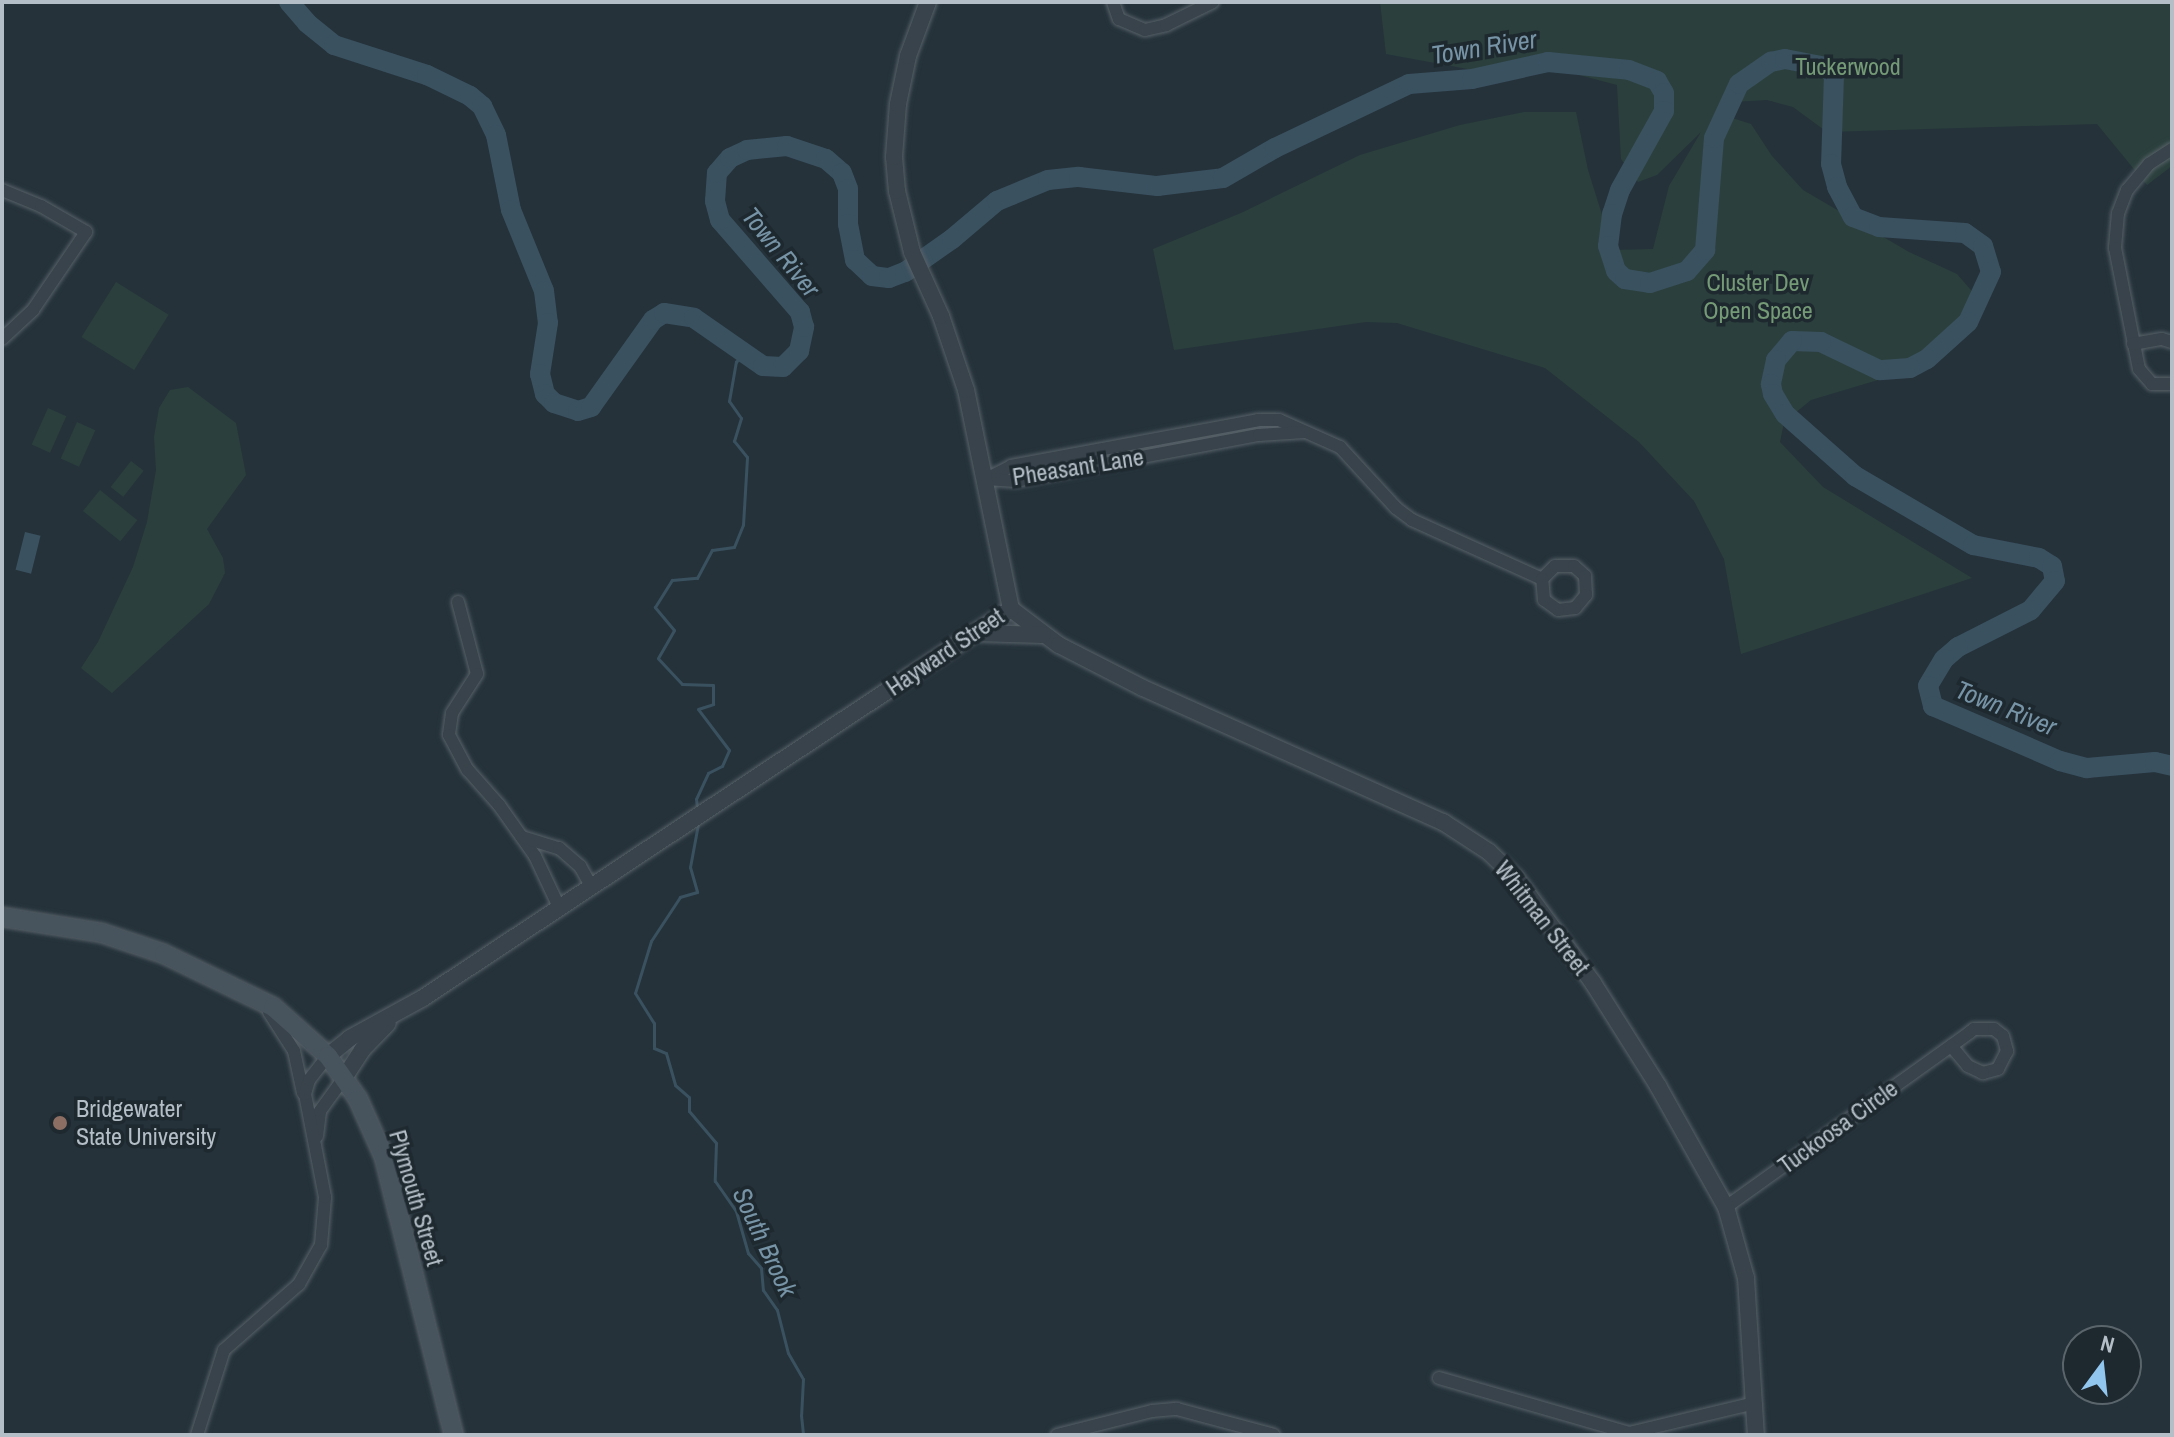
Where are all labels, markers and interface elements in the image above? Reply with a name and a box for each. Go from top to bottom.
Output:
water label: Town River [1429,23,1539,71]
park label: Tuckerwood [1795,53,1901,81]
water label: Town River [735,201,827,303]
park label: Cluster Dev Open Space [1703,269,1813,325]
street label: Pheasant Lane [1010,442,1146,492]
street label: Hayward Street [881,602,1009,702]
water label: Town River [1951,674,2061,742]
street label: Whitman Street [1489,855,1595,981]
street label: Tuckoosa Circle [1773,1074,1903,1180]
place label: Bridgewater State University [76,1095,216,1151]
marker: Bridgewater State University [51,1114,69,1132]
street label: Plymouth Street [383,1127,449,1269]
water label: South Brook [726,1182,804,1302]
north arrow [2062,1325,2142,1405]
text: N [2098,1328,2118,1360]

